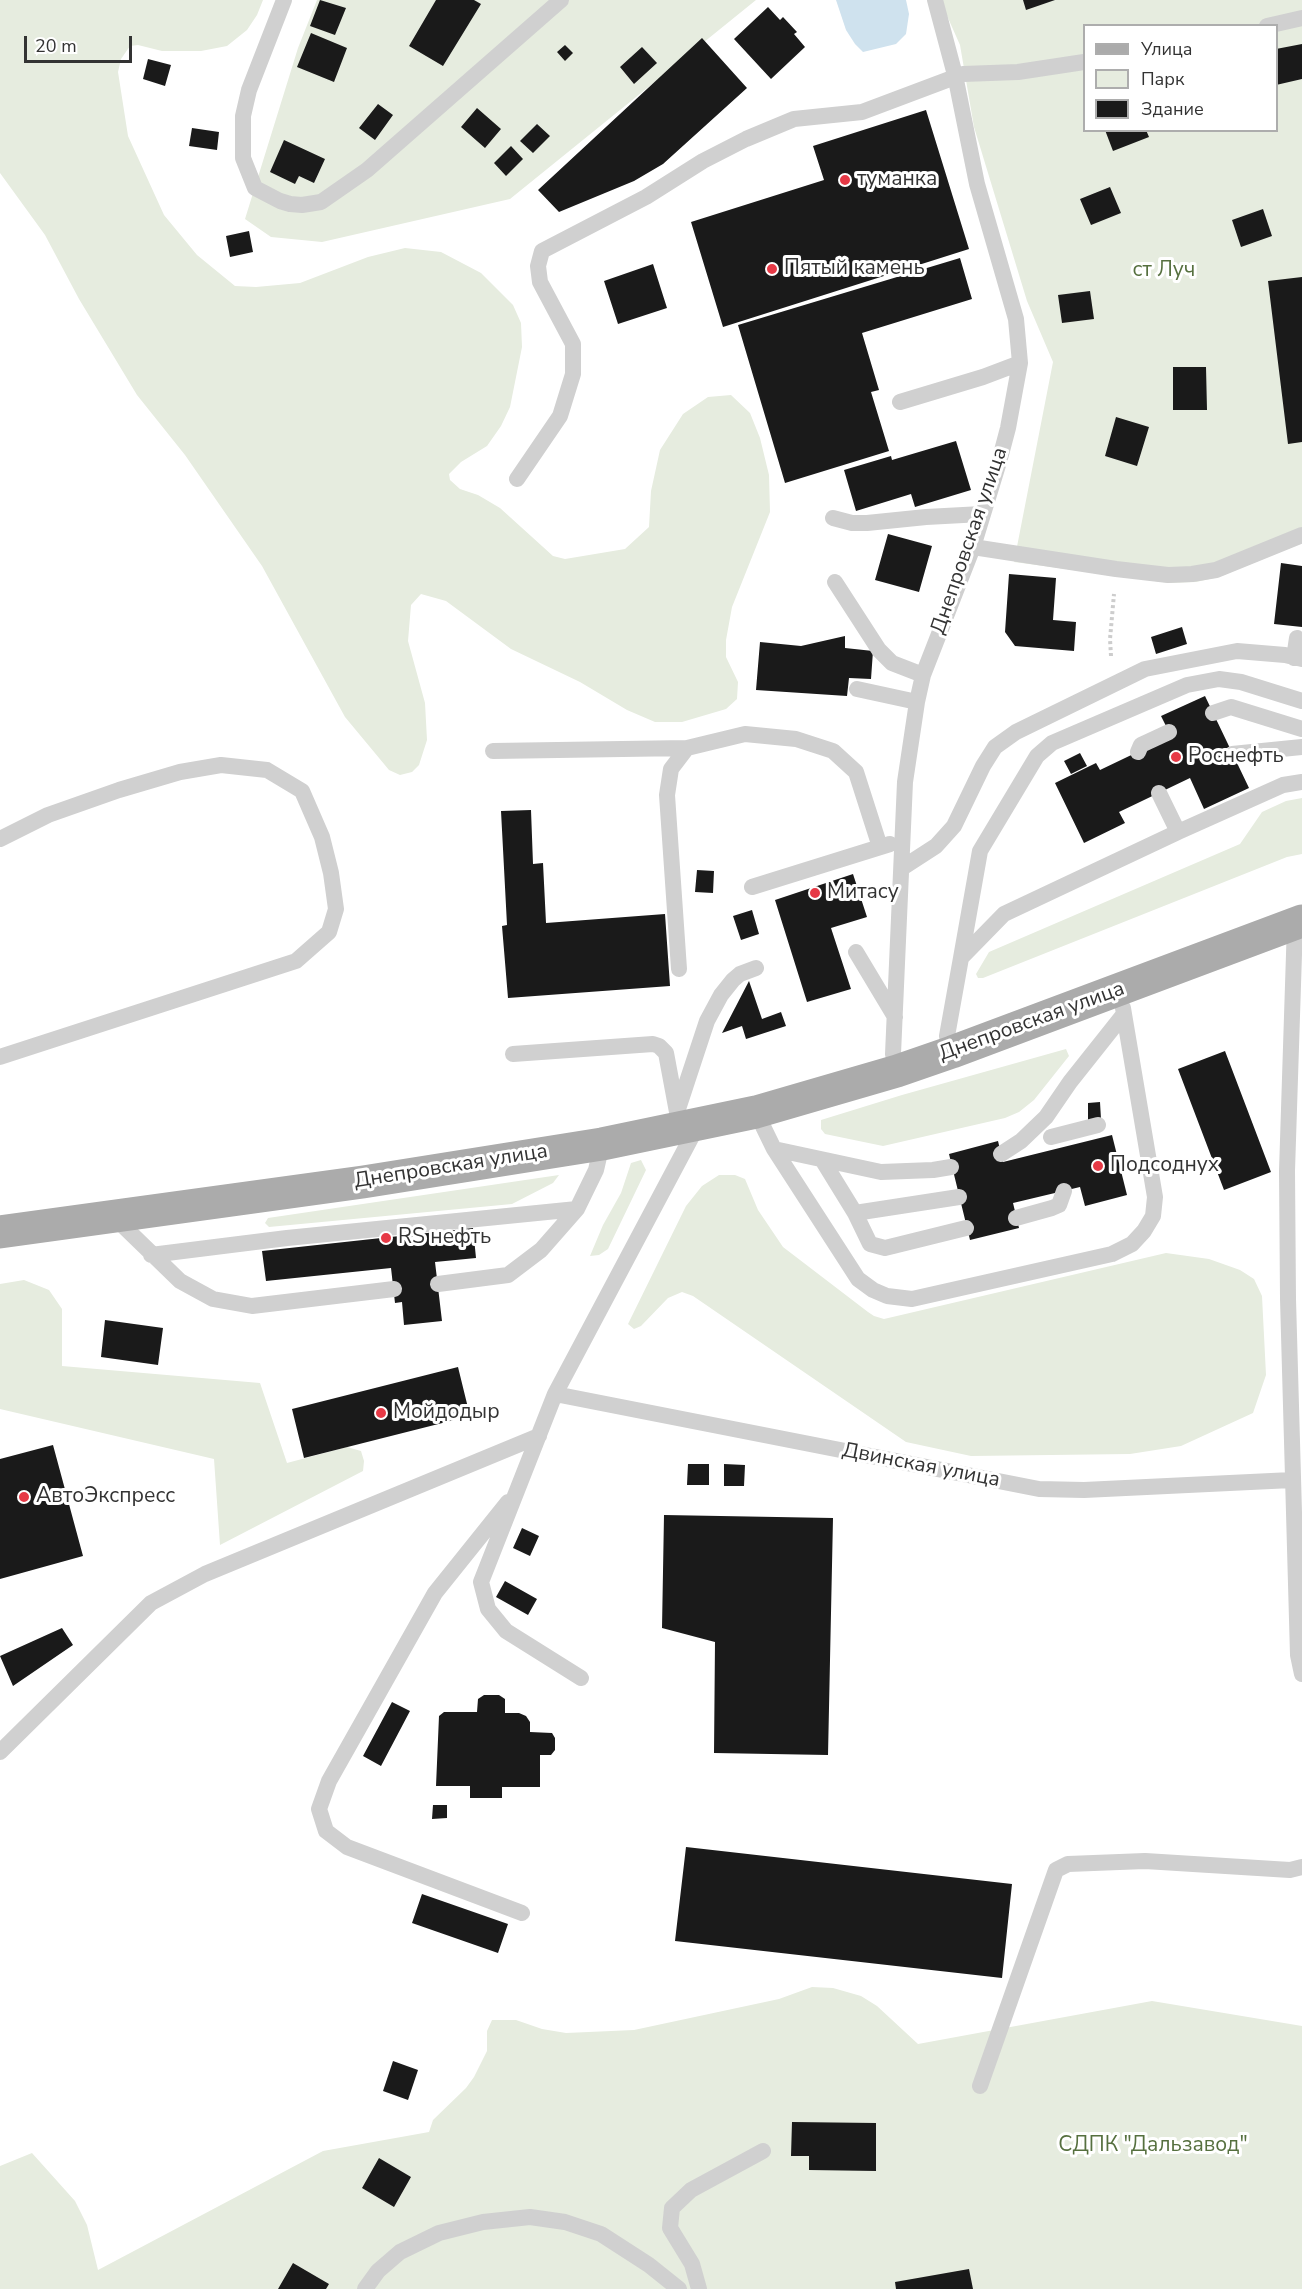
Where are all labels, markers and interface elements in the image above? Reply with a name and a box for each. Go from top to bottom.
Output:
scale bar [27,24,135,62]
legend [1083,24,1278,132]
text: 20 m [35,34,77,58]
text: Улица [1141,37,1192,61]
text: Парк [1141,67,1184,91]
text: Здание [1141,97,1204,121]
place label: туманка [857,167,937,193]
marker: туманка [838,173,852,187]
place label: Пятый камень [784,256,925,282]
park label: ст Луч [1133,258,1195,284]
marker: Пятый камень [765,262,779,276]
street label: Днепровская улица [926,444,1014,638]
place label: Роснефть [1188,744,1284,770]
marker: Роснефть [1169,750,1183,764]
place label: Митасу [827,880,899,906]
marker: Митасу [808,886,822,900]
street label: Днепровская улица [936,977,1128,1067]
street label: Днепровская улица [352,1139,550,1195]
place label: Подсоднух [1110,1153,1219,1179]
marker: Подсоднух [1091,1159,1105,1173]
place label: RS нефть [398,1225,491,1251]
marker: RS нефть [379,1231,393,1245]
place label: Мойдодыр [393,1400,500,1426]
marker: Мойдодыр [374,1406,388,1420]
street label: Двинская улица [840,1438,1002,1494]
place label: АвтоЭкспресс [36,1484,175,1510]
marker: АвтоЭкспресс [17,1490,31,1504]
park label: СДПК "Дальзавод" [1058,2133,1248,2159]

